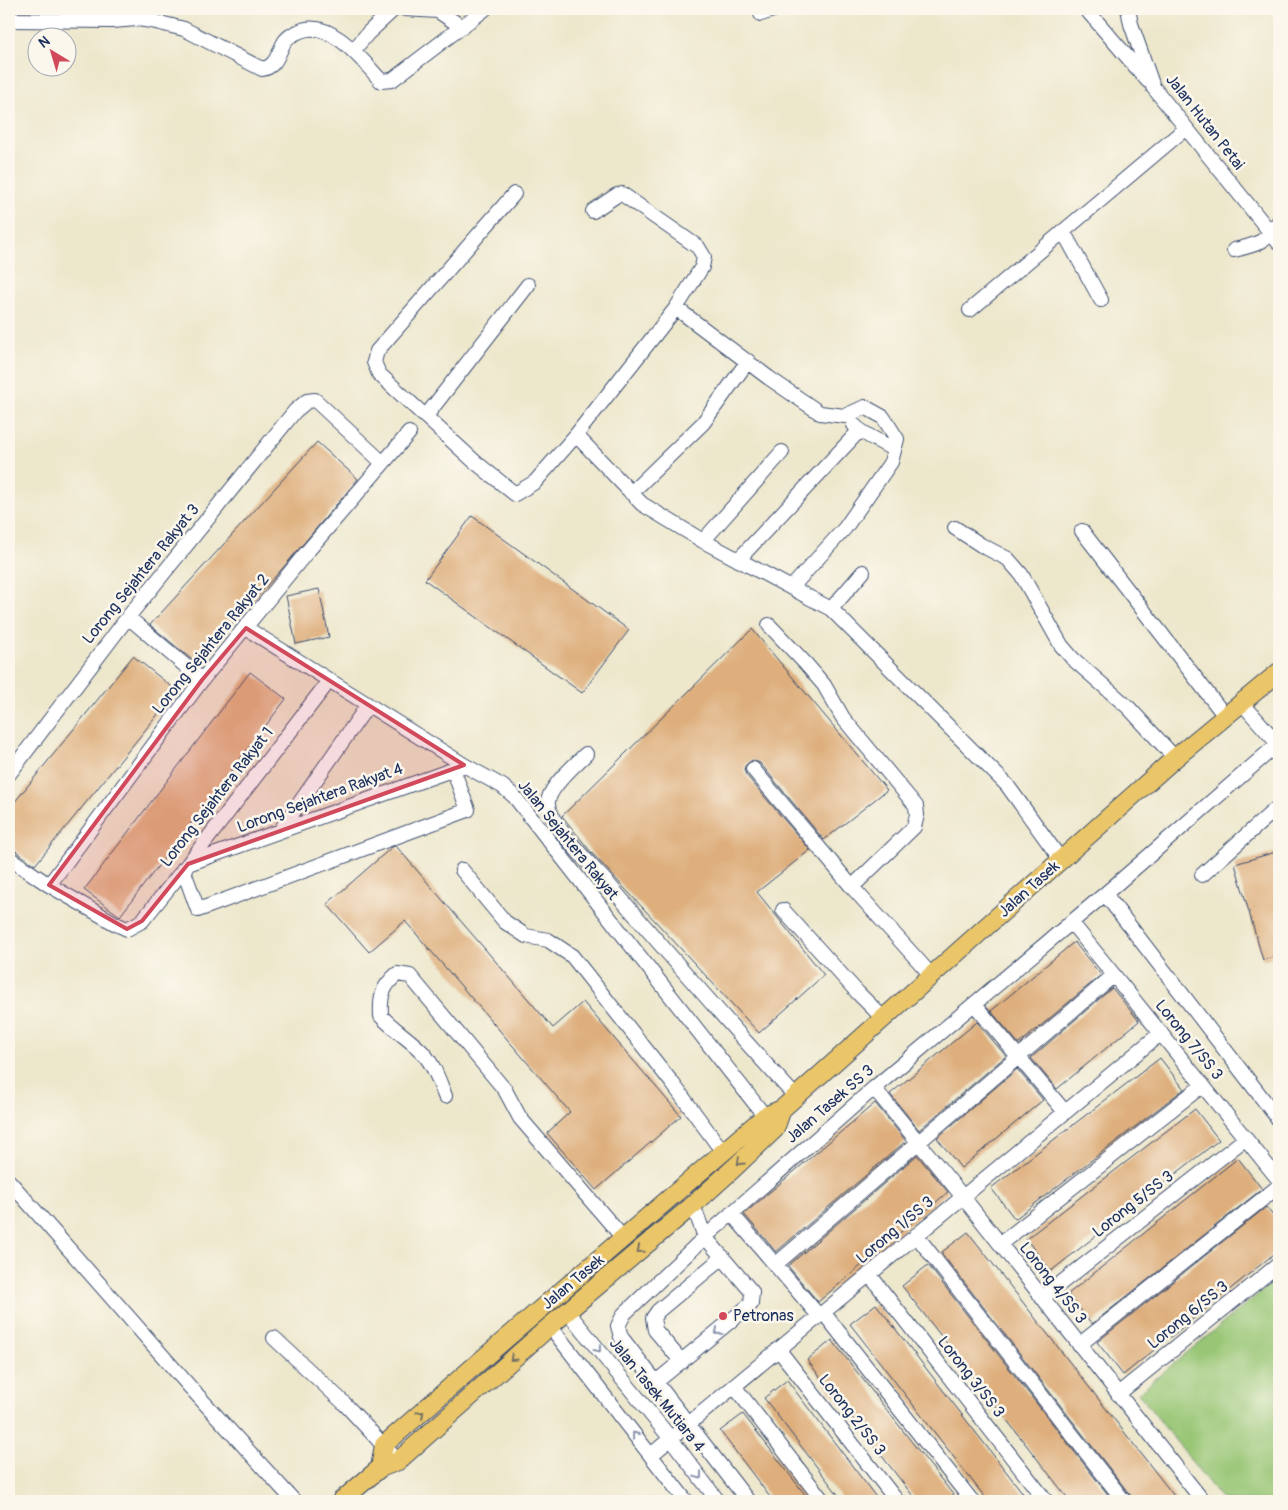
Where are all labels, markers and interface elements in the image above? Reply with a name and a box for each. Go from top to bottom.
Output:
north arrow [28,28,78,78]
text: N [35,33,53,52]
street label: Jalan Hutan Petai [1161,70,1249,174]
street label: Lorong Sejahtera Rakyat 3 [78,500,204,648]
street label: Lorong Sejahtera Rakyat 2 [148,570,274,718]
street label: Lorong Sejahtera Rakyat 1 [156,723,278,871]
street label: Lorong Sejahtera Rakyat 4 [234,759,406,837]
street label: Jalan Sejahtera Rakyat [513,776,623,905]
street label: Jalan Tasek [994,856,1064,922]
street label: Lorong 7/SS 3 [1151,996,1227,1084]
street label: Jalan Tasek SS 3 [782,1060,878,1148]
one-way arrow [736,1156,745,1165]
street label: Lorong 5/SS 3 [1088,1166,1178,1242]
street label: Lorong 1/SS 3 [852,1192,938,1268]
street label: Lorong 4/SS 3 [1015,1238,1091,1328]
one-way arrow [636,1244,645,1253]
street label: Jalan Tasek [538,1250,609,1314]
street label: Lorong 6/SS 3 [1144,1276,1232,1354]
place label: Petronas [733,1306,794,1326]
marker: Petronas [717,1310,729,1322]
one-way arrow [715,1326,724,1335]
street label: Lorong 3/SS 3 [933,1332,1009,1422]
street label: Jalan Tasek Mutiara 4 [605,1334,709,1456]
one-way arrow [592,1343,601,1352]
one-way arrow [510,1352,519,1361]
street label: Lorong 2/SS 3 [814,1370,890,1460]
one-way arrow [416,1410,425,1419]
one-way arrow [633,1432,641,1441]
one-way arrow [693,1470,701,1479]

